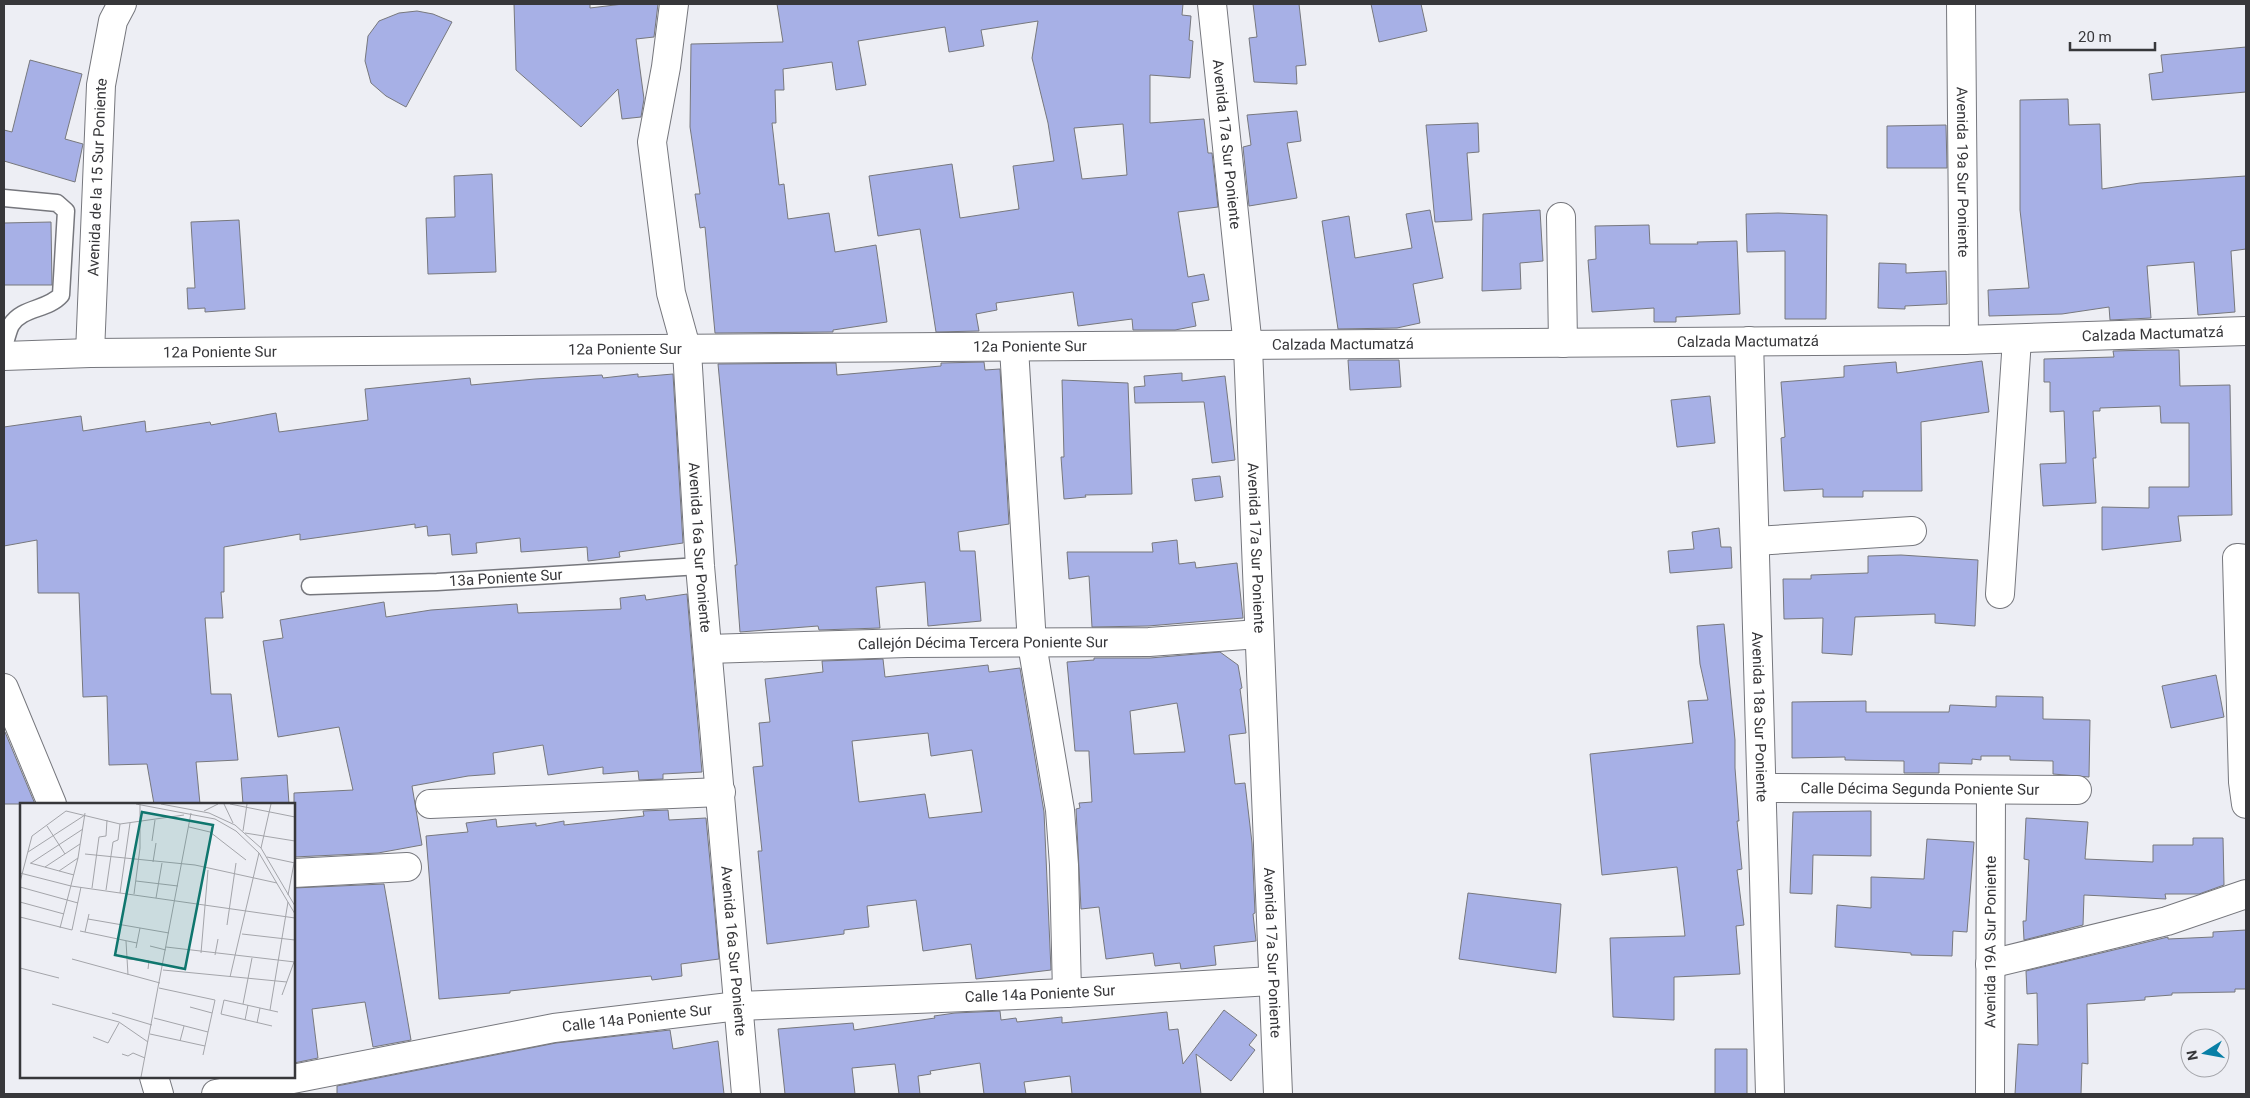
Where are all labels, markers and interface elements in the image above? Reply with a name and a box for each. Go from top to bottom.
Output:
scale bar [2070,20,2155,52]
text: 20 m [2078,28,2112,46]
street label: Avenida 17a Sur Poniente [1209,58,1245,230]
street label: Avenida de la 15 Sur Poniente [84,77,111,277]
street label: Avenida 19a Sur Poniente [1953,87,1972,257]
street label: Calzada Mactumatzá [2082,323,2224,345]
street label: Calzada Mactumatzá [1677,332,1819,351]
street label: Calzada Mactumatzá [1272,335,1414,354]
street label: 12a Poniente Sur [973,337,1087,356]
street label: 12a Poniente Sur [568,340,682,359]
street label: 12a Poniente Sur [163,343,277,361]
street label: Avenida 16a Sur Poniente [685,462,715,633]
street label: Avenida 17a Sur Poniente [1244,462,1268,634]
street label: 13a Poniente Sur [448,565,563,590]
street label: Avenida 18a Sur Poniente [1748,631,1771,802]
street label: Callejón Décima Tercera Poniente Sur [858,633,1108,653]
street label: Calle Décima Segunda Poniente Sur [1801,779,2039,799]
inset map [20,803,295,1078]
street label: Avenida 19A Sur Poniente [1981,856,2000,1028]
street label: Avenida 16a Sur Poniente [717,865,750,1037]
street label: Avenida 17a Sur Poniente [1260,867,1285,1038]
street label: Calle 14a Poniente Sur [964,981,1116,1006]
street label: Calle 14a Poniente Sur [561,1000,713,1036]
north arrow [2180,1028,2230,1078]
text: N [2183,1049,2201,1062]

